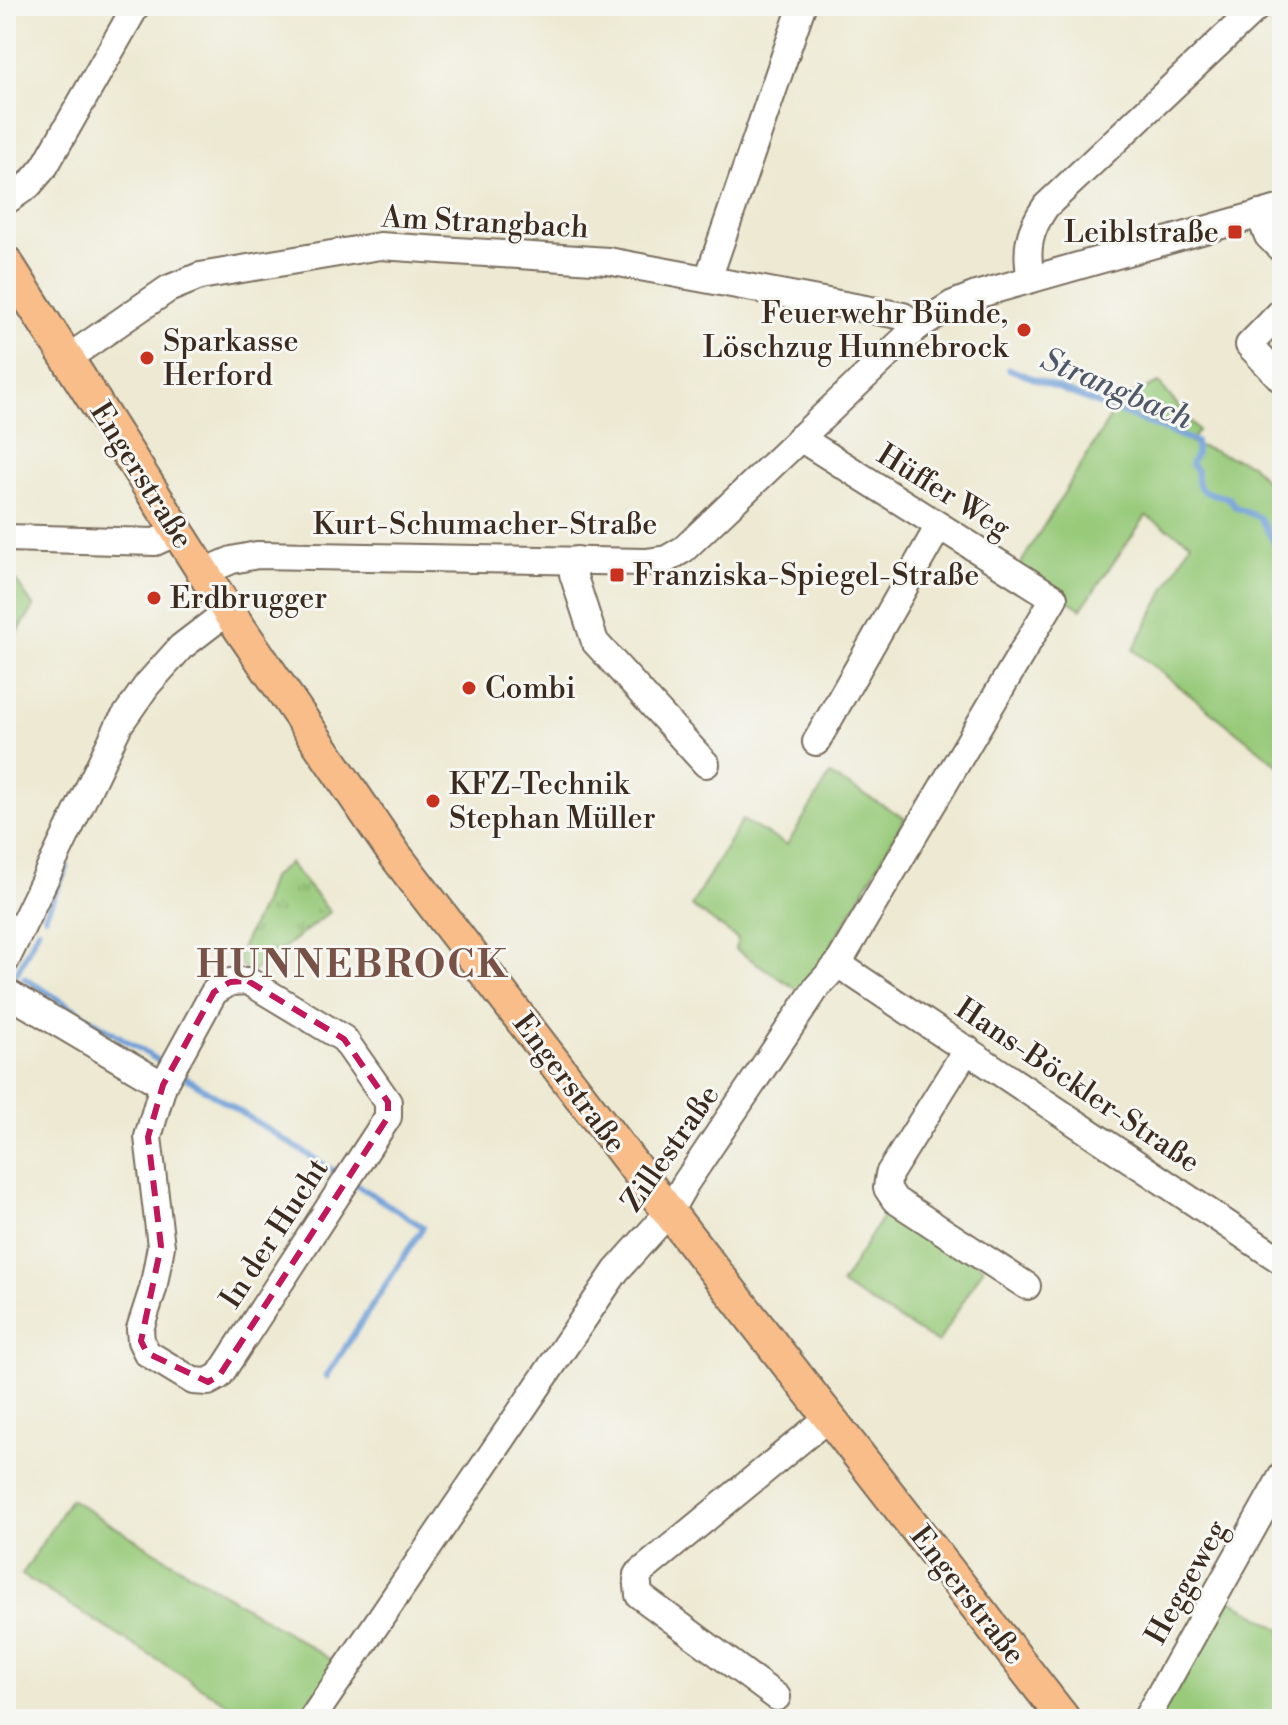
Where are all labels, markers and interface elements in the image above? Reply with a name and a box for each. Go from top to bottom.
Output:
street label: Am Strangbach [379,199,590,247]
place label: Leiblstraße [1064,214,1219,252]
marker: Leiblstraße [1226,223,1244,241]
place label: Feuerwehr Bünde, Löschzug Hunnebrock [703,295,1009,367]
marker: Feuerwehr Bünde, Löschzug Hunnebrock [1015,321,1033,339]
place label: Sparkasse Herford [163,323,299,395]
water label: Strangbach [1035,339,1199,439]
marker: Sparkasse Herford [138,349,156,367]
street label: Engerstraße [81,395,201,556]
street label: Hüffer Weg [870,436,1018,548]
street label: Kurt-Schumacher-Straße [313,506,657,544]
place label: Franziska-Spiegel-Straße [633,557,979,595]
marker: Franziska-Spiegel-Straße [608,566,626,584]
place label: Erdbrugger [170,580,327,618]
marker: Erdbrugger [145,589,163,607]
place label: Combi [485,670,576,708]
marker: Combi [460,679,478,697]
place label: KFZ-Technik Stephan Müller [449,766,656,838]
marker: KFZ-Technik Stephan Müller [424,792,442,810]
district label: HUNNEBROCK [197,942,509,989]
street label: Hans-Böckler-Straße [948,990,1207,1182]
street label: Engerstraße [504,1006,634,1161]
street label: Zillestraße [613,1078,728,1219]
street label: In der Hucht [212,1151,338,1316]
street label: Heggeweg [1137,1513,1237,1651]
street label: Engerstraße [901,1519,1033,1673]

